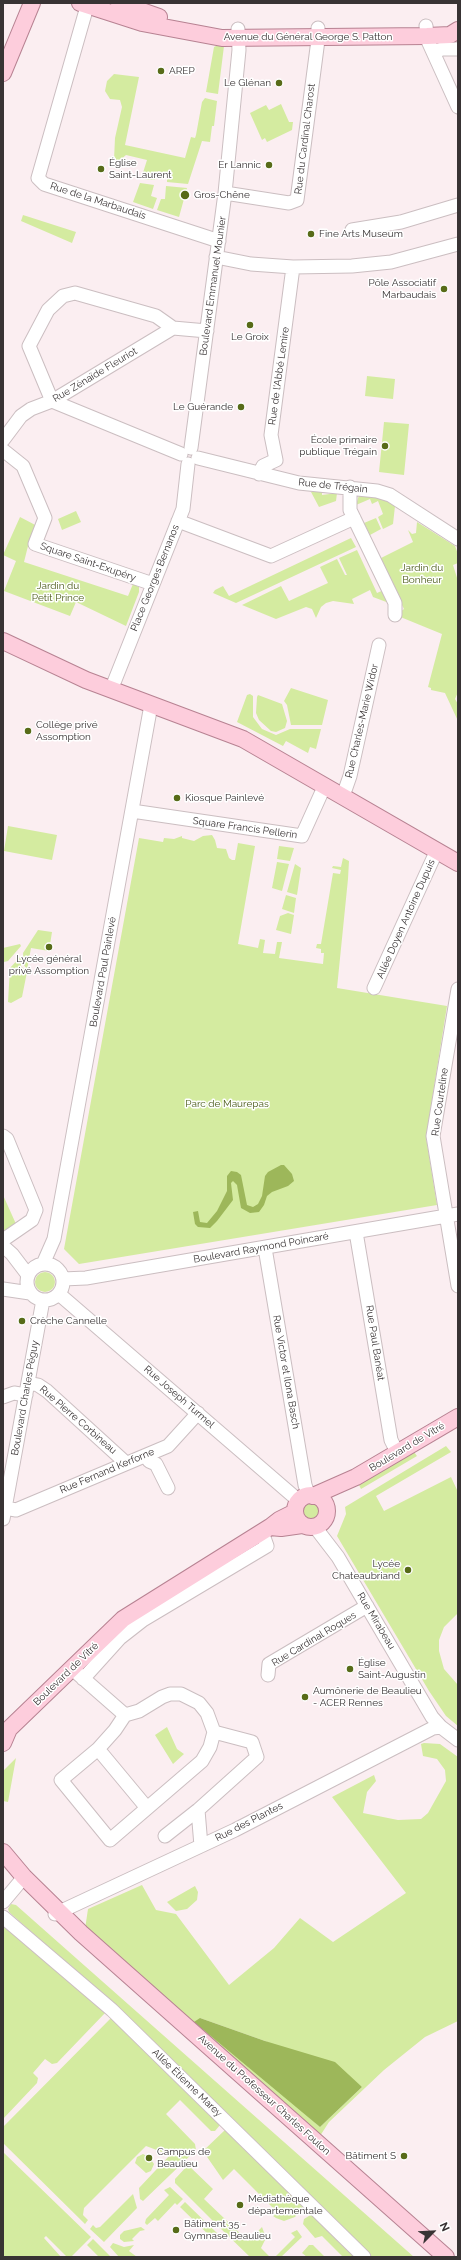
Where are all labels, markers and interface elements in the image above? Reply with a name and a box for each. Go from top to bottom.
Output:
street label: Avenue du Général George S. Patton [224,31,392,43]
place label: AREP [169,65,195,77]
marker: AREP [156,66,166,76]
place label: Le Glénan [224,77,271,89]
marker: Le Glénan [274,78,284,88]
street label: Rue du Cardinal Charost [292,83,318,195]
place label: Église Saint-Laurent [109,157,172,180]
place label: Er Lannic [218,159,261,171]
marker: Er Lannic [264,160,274,170]
marker: Église Saint-Laurent [96,164,106,174]
street label: Rue de la Marbaudais [49,180,147,222]
marker: Gros-Chêne [179,189,191,201]
place label: Gros-Chêne [194,189,250,201]
street label: Boulevard Emmanuel Mounier [197,216,229,356]
place label: Fine Arts Museum [319,228,403,240]
marker: Fine Arts Museum [306,229,316,239]
place label: Pôle Associatif Marbaudais [369,277,436,300]
marker: Pôle Associatif Marbaudais [439,284,449,294]
marker: Le Groix [245,320,255,330]
street label: Rue de l'Abbé Lemire [266,326,292,426]
place label: Le Groix [231,331,269,343]
street label: Rue Zénaïde Fleuriot [51,345,139,405]
place label: Le Guérande [173,401,233,413]
marker: Le Guérande [236,402,246,412]
place label: École primaire publique Trégain [299,434,377,458]
marker: École primaire publique Trégain [380,441,390,451]
street label: Rue de Trégain [298,476,368,496]
street label: Place Georges Bernanos [128,523,182,633]
street label: Square Saint-Exupéry [39,540,137,584]
park label: Jardin du Bonheur [401,562,443,586]
park label: Jardin du Petit Prince [32,580,84,604]
street label: Rue Charles-Marie Widor [343,663,381,779]
place label: Collège privé Assomption [36,719,98,742]
marker: Collège privé Assomption [23,726,33,736]
place label: Kiosque Painlevé [185,792,264,804]
marker: Kiosque Painlevé [172,793,182,803]
street label: Square Francis Pellerin [192,815,298,841]
street label: Allée Doyen Antoine Dupuis [374,858,438,980]
street label: Boulevard Paul Painlevé [87,916,119,1028]
marker: Lycée général privé Assomption [44,942,54,952]
place label: Lycée général privé Assomption [9,953,89,976]
street label: Rue Courteline [429,1067,451,1137]
park label: Parc de Maurepas [185,1098,269,1110]
street label: Boulevard Raymond Poincaré [193,1230,329,1266]
street label: Rue Paul Banéat [363,1304,387,1382]
street label: Rue Victor et Ilona Basch [270,1314,302,1430]
place label: Crèche Cannelle [30,1315,107,1327]
marker: Crèche Cannelle [17,1316,27,1326]
street label: Boulevard Charles Péguy [9,1339,41,1457]
street label: Rue Joseph Turmel [141,1363,217,1431]
street label: Rue Pierre Corbineau [37,1383,119,1457]
street label: Boulevard de Vitré [367,1420,447,1474]
street label: Rue Fernand Kerforne [58,1446,156,1496]
place label: Lycée Chateaubriand [332,1558,400,1582]
marker: Lycée Chateaubriand [403,1565,413,1575]
street label: Rue Mirabeau [354,1590,398,1652]
street label: Rue Cardinal Roques [270,1609,358,1669]
street label: Boulevard de Vitré [31,1640,101,1708]
place label: Église Saint-Augustin [358,1657,426,1680]
marker: Église Saint-Augustin [345,1664,355,1674]
place label: Aumônerie de Beaulieu - ACER Rennes [313,1685,422,1708]
marker: Aumônerie de Beaulieu - ACER Rennes [300,1692,310,1702]
street label: Rue des Plantes [213,1800,285,1844]
street label: Avenue du Professeur Charles Foulon [195,2032,333,2158]
street label: Allée Étienne Marey [150,2047,224,2119]
place label: Campus de Beaulieu [157,2146,210,2170]
place label: Bâtiment S [346,2150,396,2162]
marker: Bâtiment S [399,2151,409,2161]
marker: Campus de Beaulieu [144,2153,154,2163]
place label: Médiathèque départementale [248,2193,323,2216]
marker: Médiathèque départementale [235,2200,245,2210]
north arrow [413,2212,453,2252]
place label: Bâtiment 35 - Gymnase Beaulieu [184,2218,271,2242]
text: N [437,2220,452,2233]
marker: Bâtiment 35 - Gymnase Beaulieu [171,2225,181,2235]

